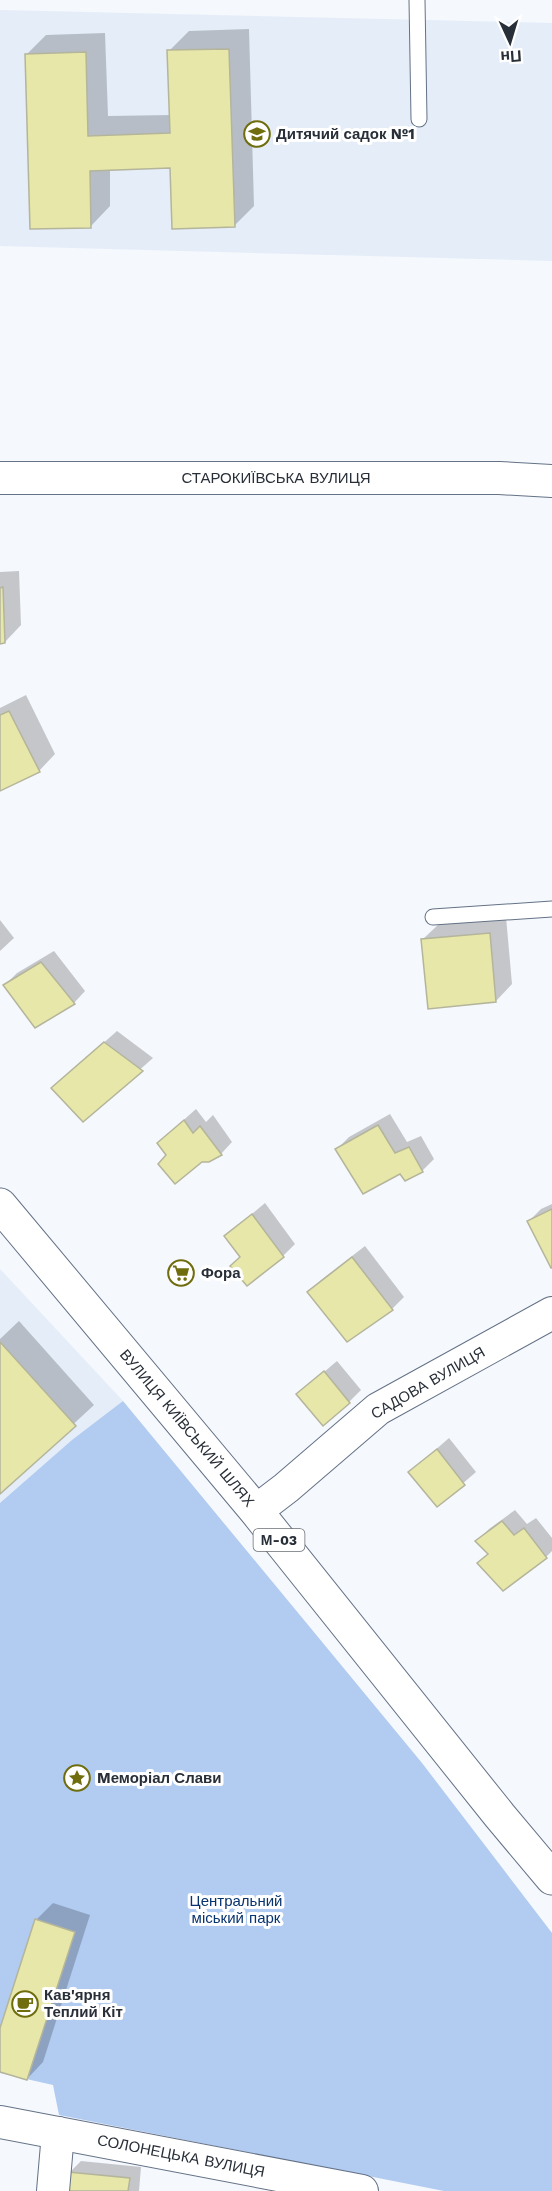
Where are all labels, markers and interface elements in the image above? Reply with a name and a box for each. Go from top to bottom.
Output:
north arrow [480,12,540,72]
text: Пн [500,46,522,67]
school or university icon: Дитячий садок №1 [242,119,272,149]
place label: Дитячий садок №1 [276,125,415,143]
street label: СТАРОКИЇВСЬКА ВУЛИЦЯ [181,469,371,487]
supermarket icon: Фора [166,1258,196,1288]
place label: Фора [201,1264,241,1282]
street label: САДОВА ВУЛИЦЯ [368,1343,488,1423]
street label: ВУЛИЦЯ КИЇВСЬКИЙ ШЛЯХ [116,1346,258,1510]
road number: М-03 [254,1529,304,1551]
place icon: Mеморіал Слави [62,1763,92,1793]
place label: Mеморіал Слави [97,1769,222,1787]
park label: Центральний міський парк [190,1892,282,1927]
place label: Кав'ярня Теплий Кіт [44,1986,123,2021]
cafe icon: Кав'ярня Теплий Кіт [10,1989,40,2019]
street label: СОЛОНЕЦЬКА ВУЛИЦЯ [96,2131,266,2181]

